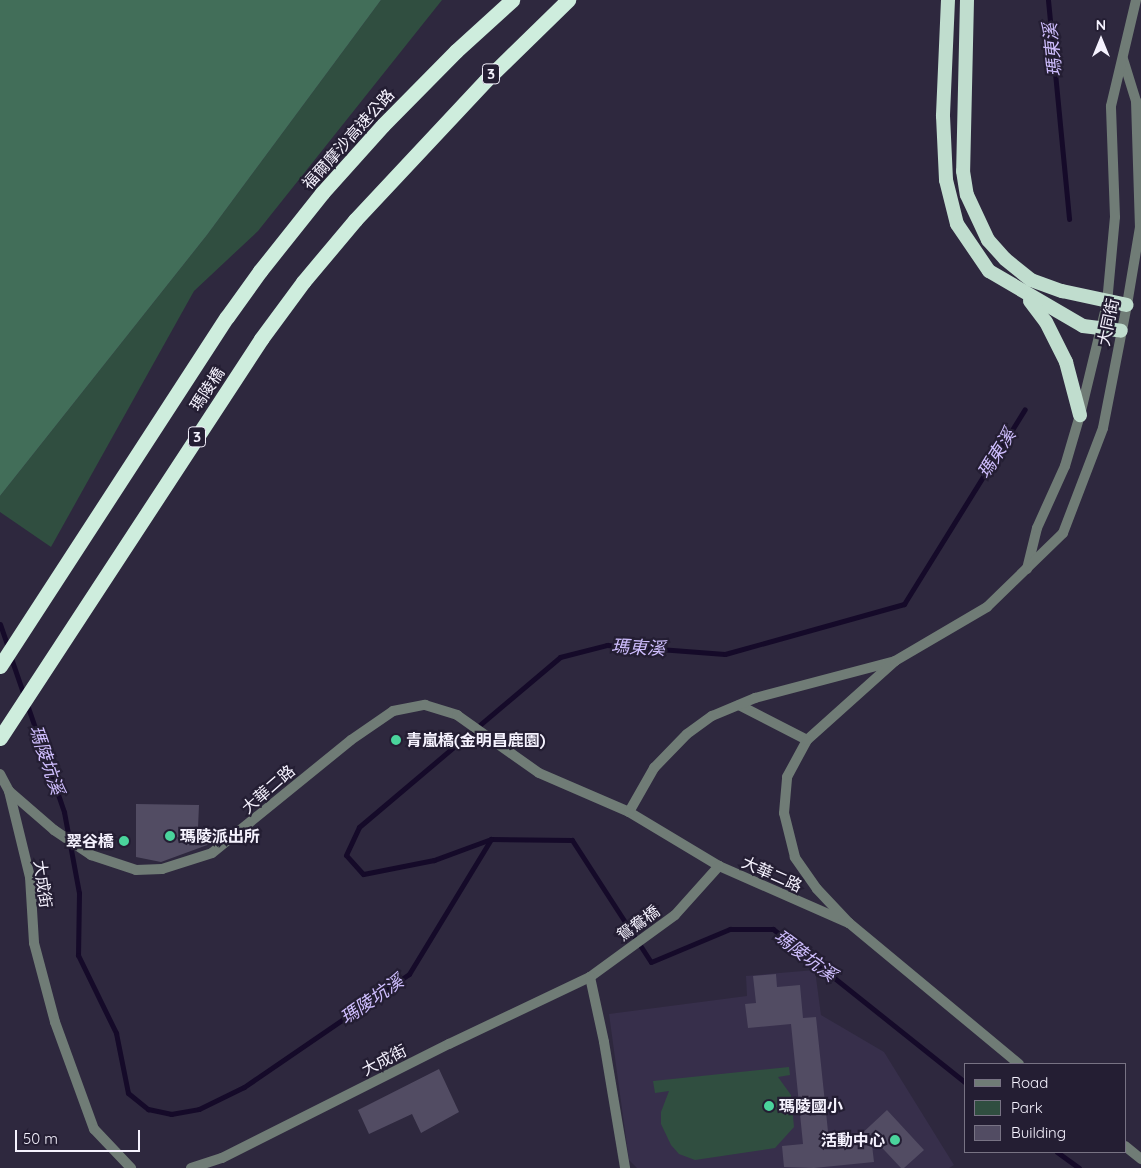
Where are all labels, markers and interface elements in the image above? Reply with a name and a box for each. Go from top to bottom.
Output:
north arrow [1076,15,1126,65]
text: N [1096,16,1106,34]
water label: 瑪東溪 [1039,22,1067,78]
road number: 3 [481,62,501,86]
street label: 福爾摩沙高速公路 [298,85,398,193]
street label: 大同街 [1094,297,1122,347]
street label: 瑪陵橋 [186,364,228,414]
road number: 3 [187,424,207,450]
water label: 瑪東溪 [974,425,1020,483]
water label: 瑪東溪 [610,636,666,660]
water label: 瑪陵坑溪 [24,722,68,798]
place label: 青嵐橋(金明昌鹿園) [406,730,545,750]
marker: 青嵐橋(金明昌鹿園) [390,734,402,746]
street label: 大華二路 [238,761,298,817]
place label: 瑪陵派出所 [180,826,260,846]
marker: 瑪陵派出所 [164,830,176,842]
place label: 翠谷橋 [66,831,114,851]
marker: 翠谷橋 [118,835,130,847]
street label: 大華二路 [739,852,805,896]
street label: 大成街 [30,859,56,909]
street label: 鴛鴦橋 [613,901,663,945]
water label: 瑪陵坑溪 [770,926,840,986]
water label: 瑪陵坑溪 [336,971,408,1029]
street label: 大成街 [358,1041,410,1079]
legend [964,1063,1126,1153]
text: Road [1011,1073,1048,1092]
place label: 瑪陵國小 [779,1096,843,1116]
text: Park [1011,1098,1043,1117]
marker: 瑪陵國小 [763,1100,775,1112]
scale bar [18,1120,142,1152]
text: Building [1011,1123,1066,1142]
text: 50 m [23,1129,58,1148]
place label: 活動中心 [821,1130,885,1150]
marker: 活動中心 [889,1134,901,1146]

